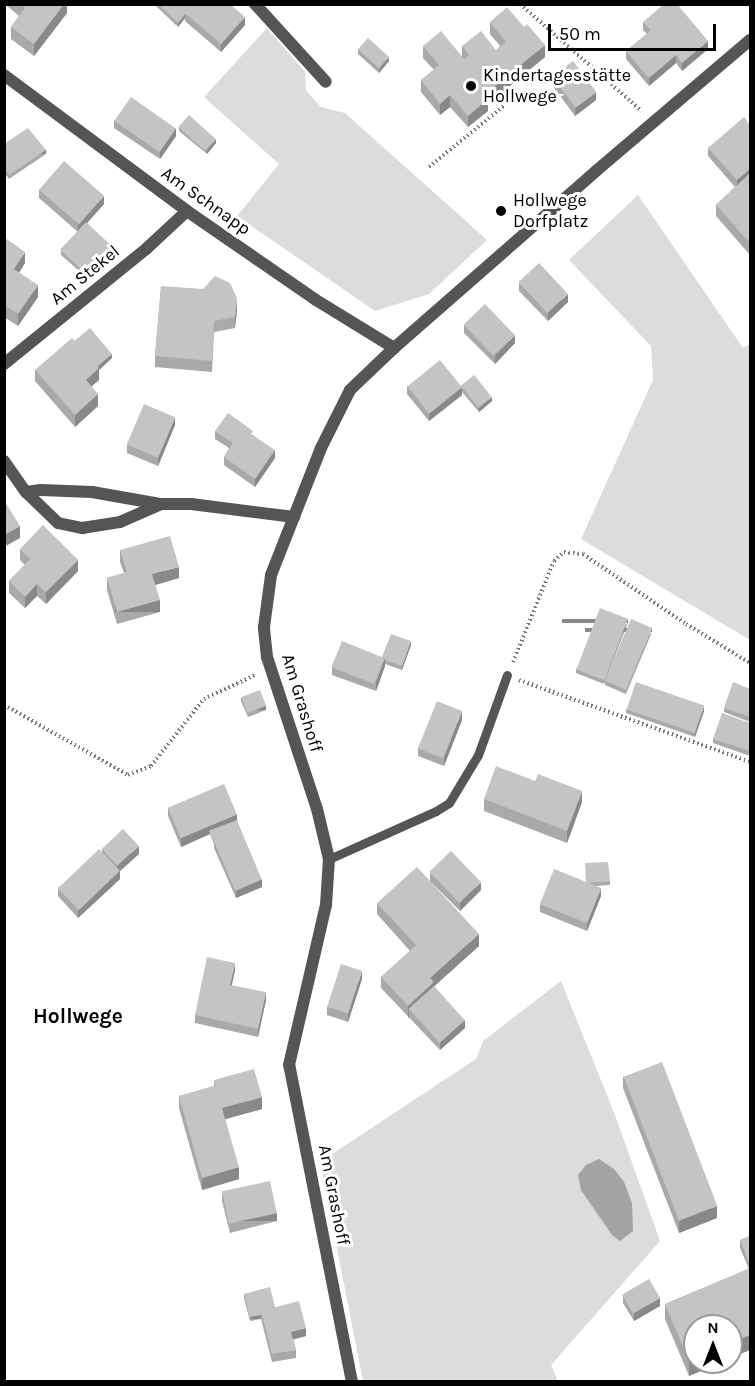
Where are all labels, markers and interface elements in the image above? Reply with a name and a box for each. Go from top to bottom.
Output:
scale bar [551,12,719,50]
text: 50 m [559,23,601,45]
place label: Kindertagesstätte Hollwege [483,65,631,107]
marker: Kindertagesstätte Hollwege [464,79,478,93]
street label: Am Schnapp [157,162,255,240]
place label: Hollwege Dorfplatz [513,190,588,232]
marker: Hollwege Dorfplatz [494,204,508,218]
street label: Am Stekel [46,241,124,309]
street label: Am Grashoff [277,651,327,755]
district label: Hollwege [33,1003,123,1029]
street label: Am Grashoff [314,1143,354,1247]
north arrow [683,1314,743,1374]
text: N [707,1318,719,1337]

